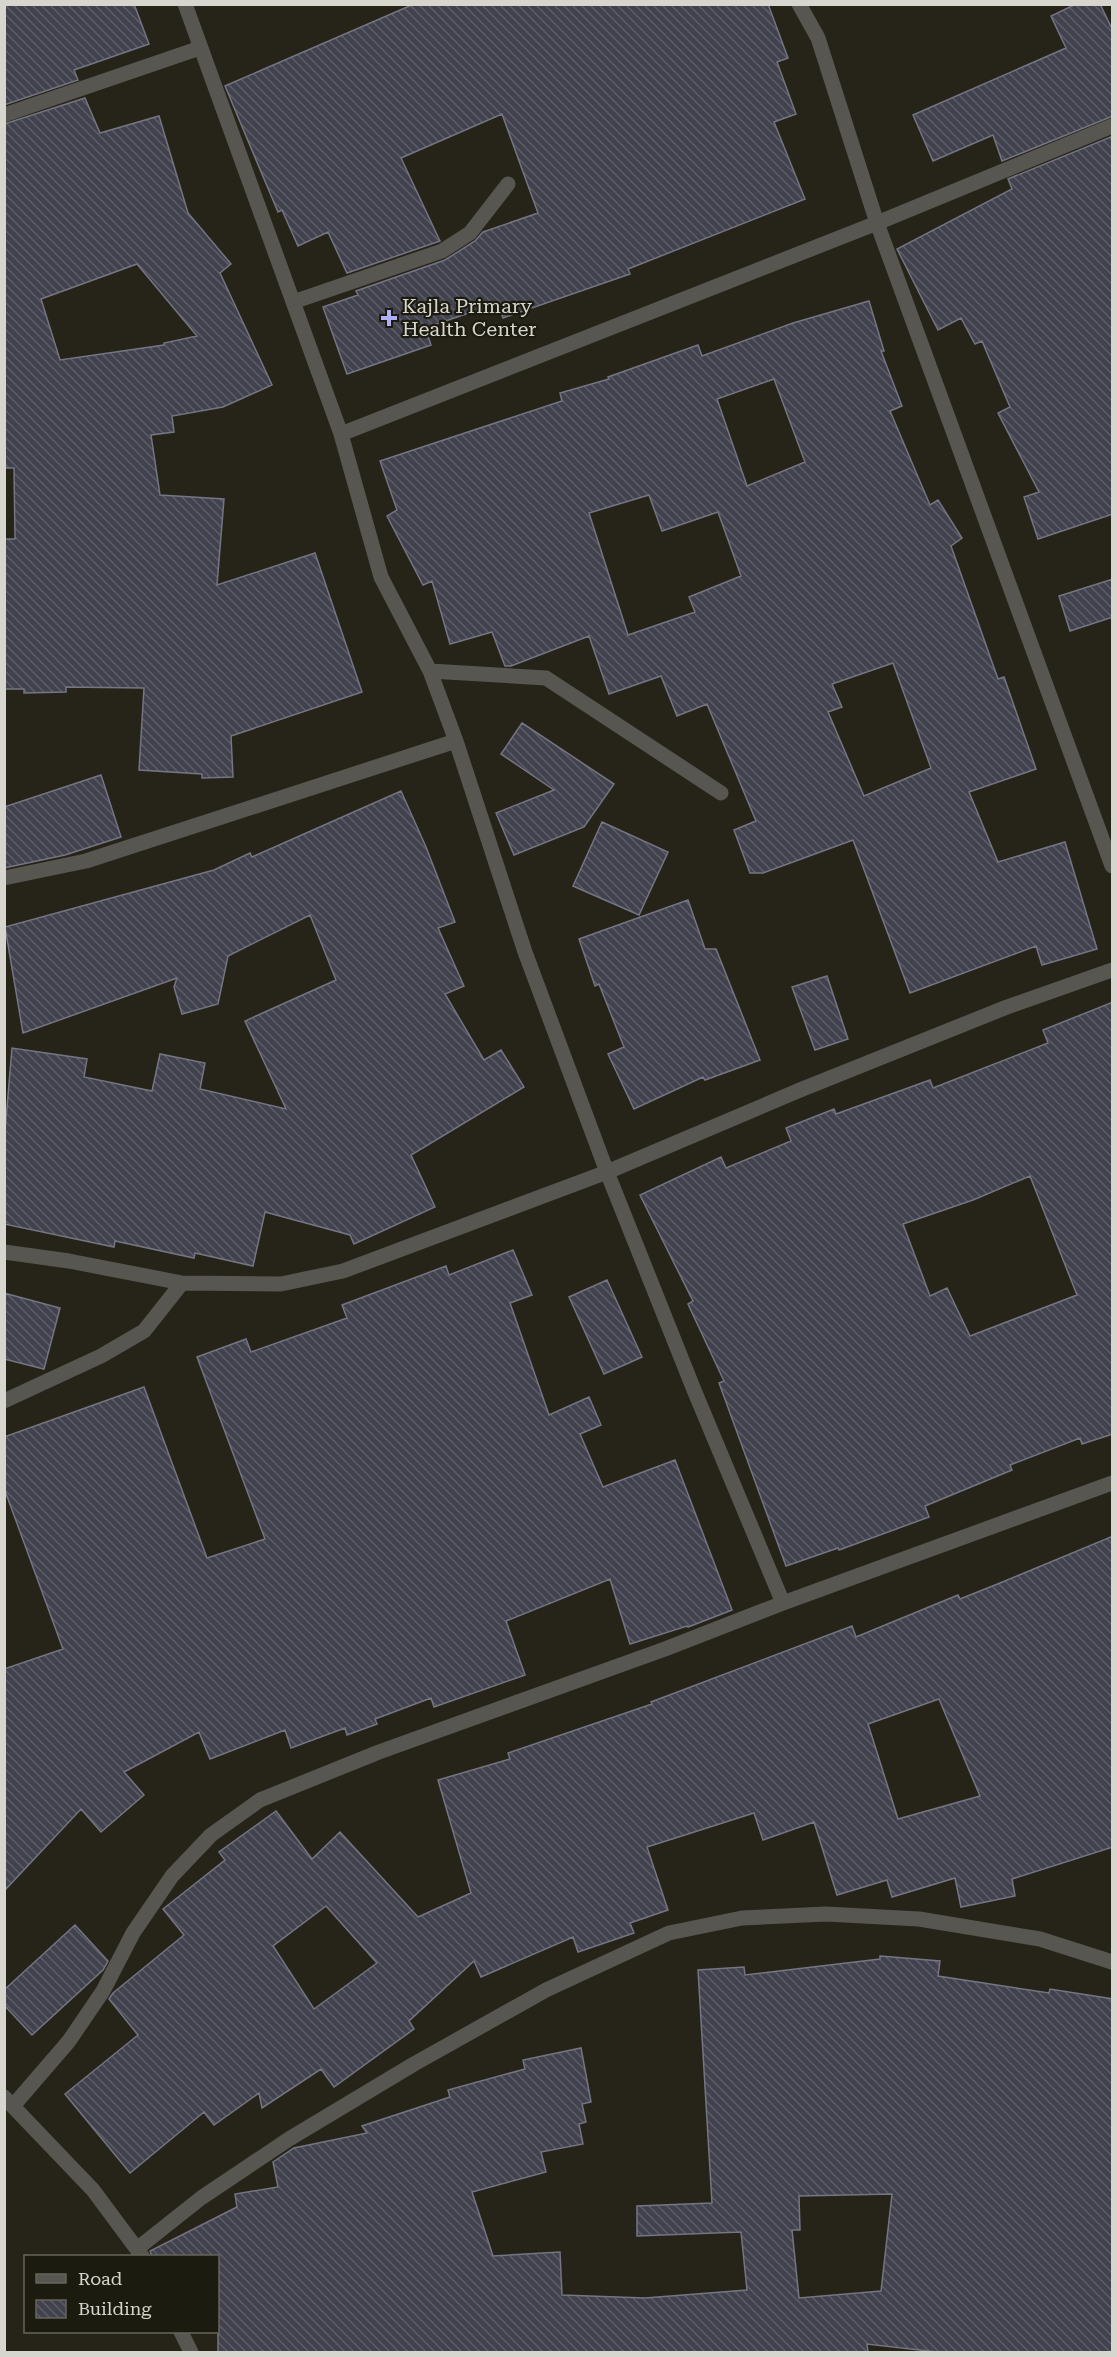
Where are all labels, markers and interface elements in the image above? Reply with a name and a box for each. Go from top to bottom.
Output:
place label: Kajla Primary Health Center [402,294,537,341]
marker: Kajla Primary Health Center [380,309,398,327]
legend [24,2255,219,2333]
text: Road [78,2268,123,2289]
text: Building [78,2298,152,2319]

